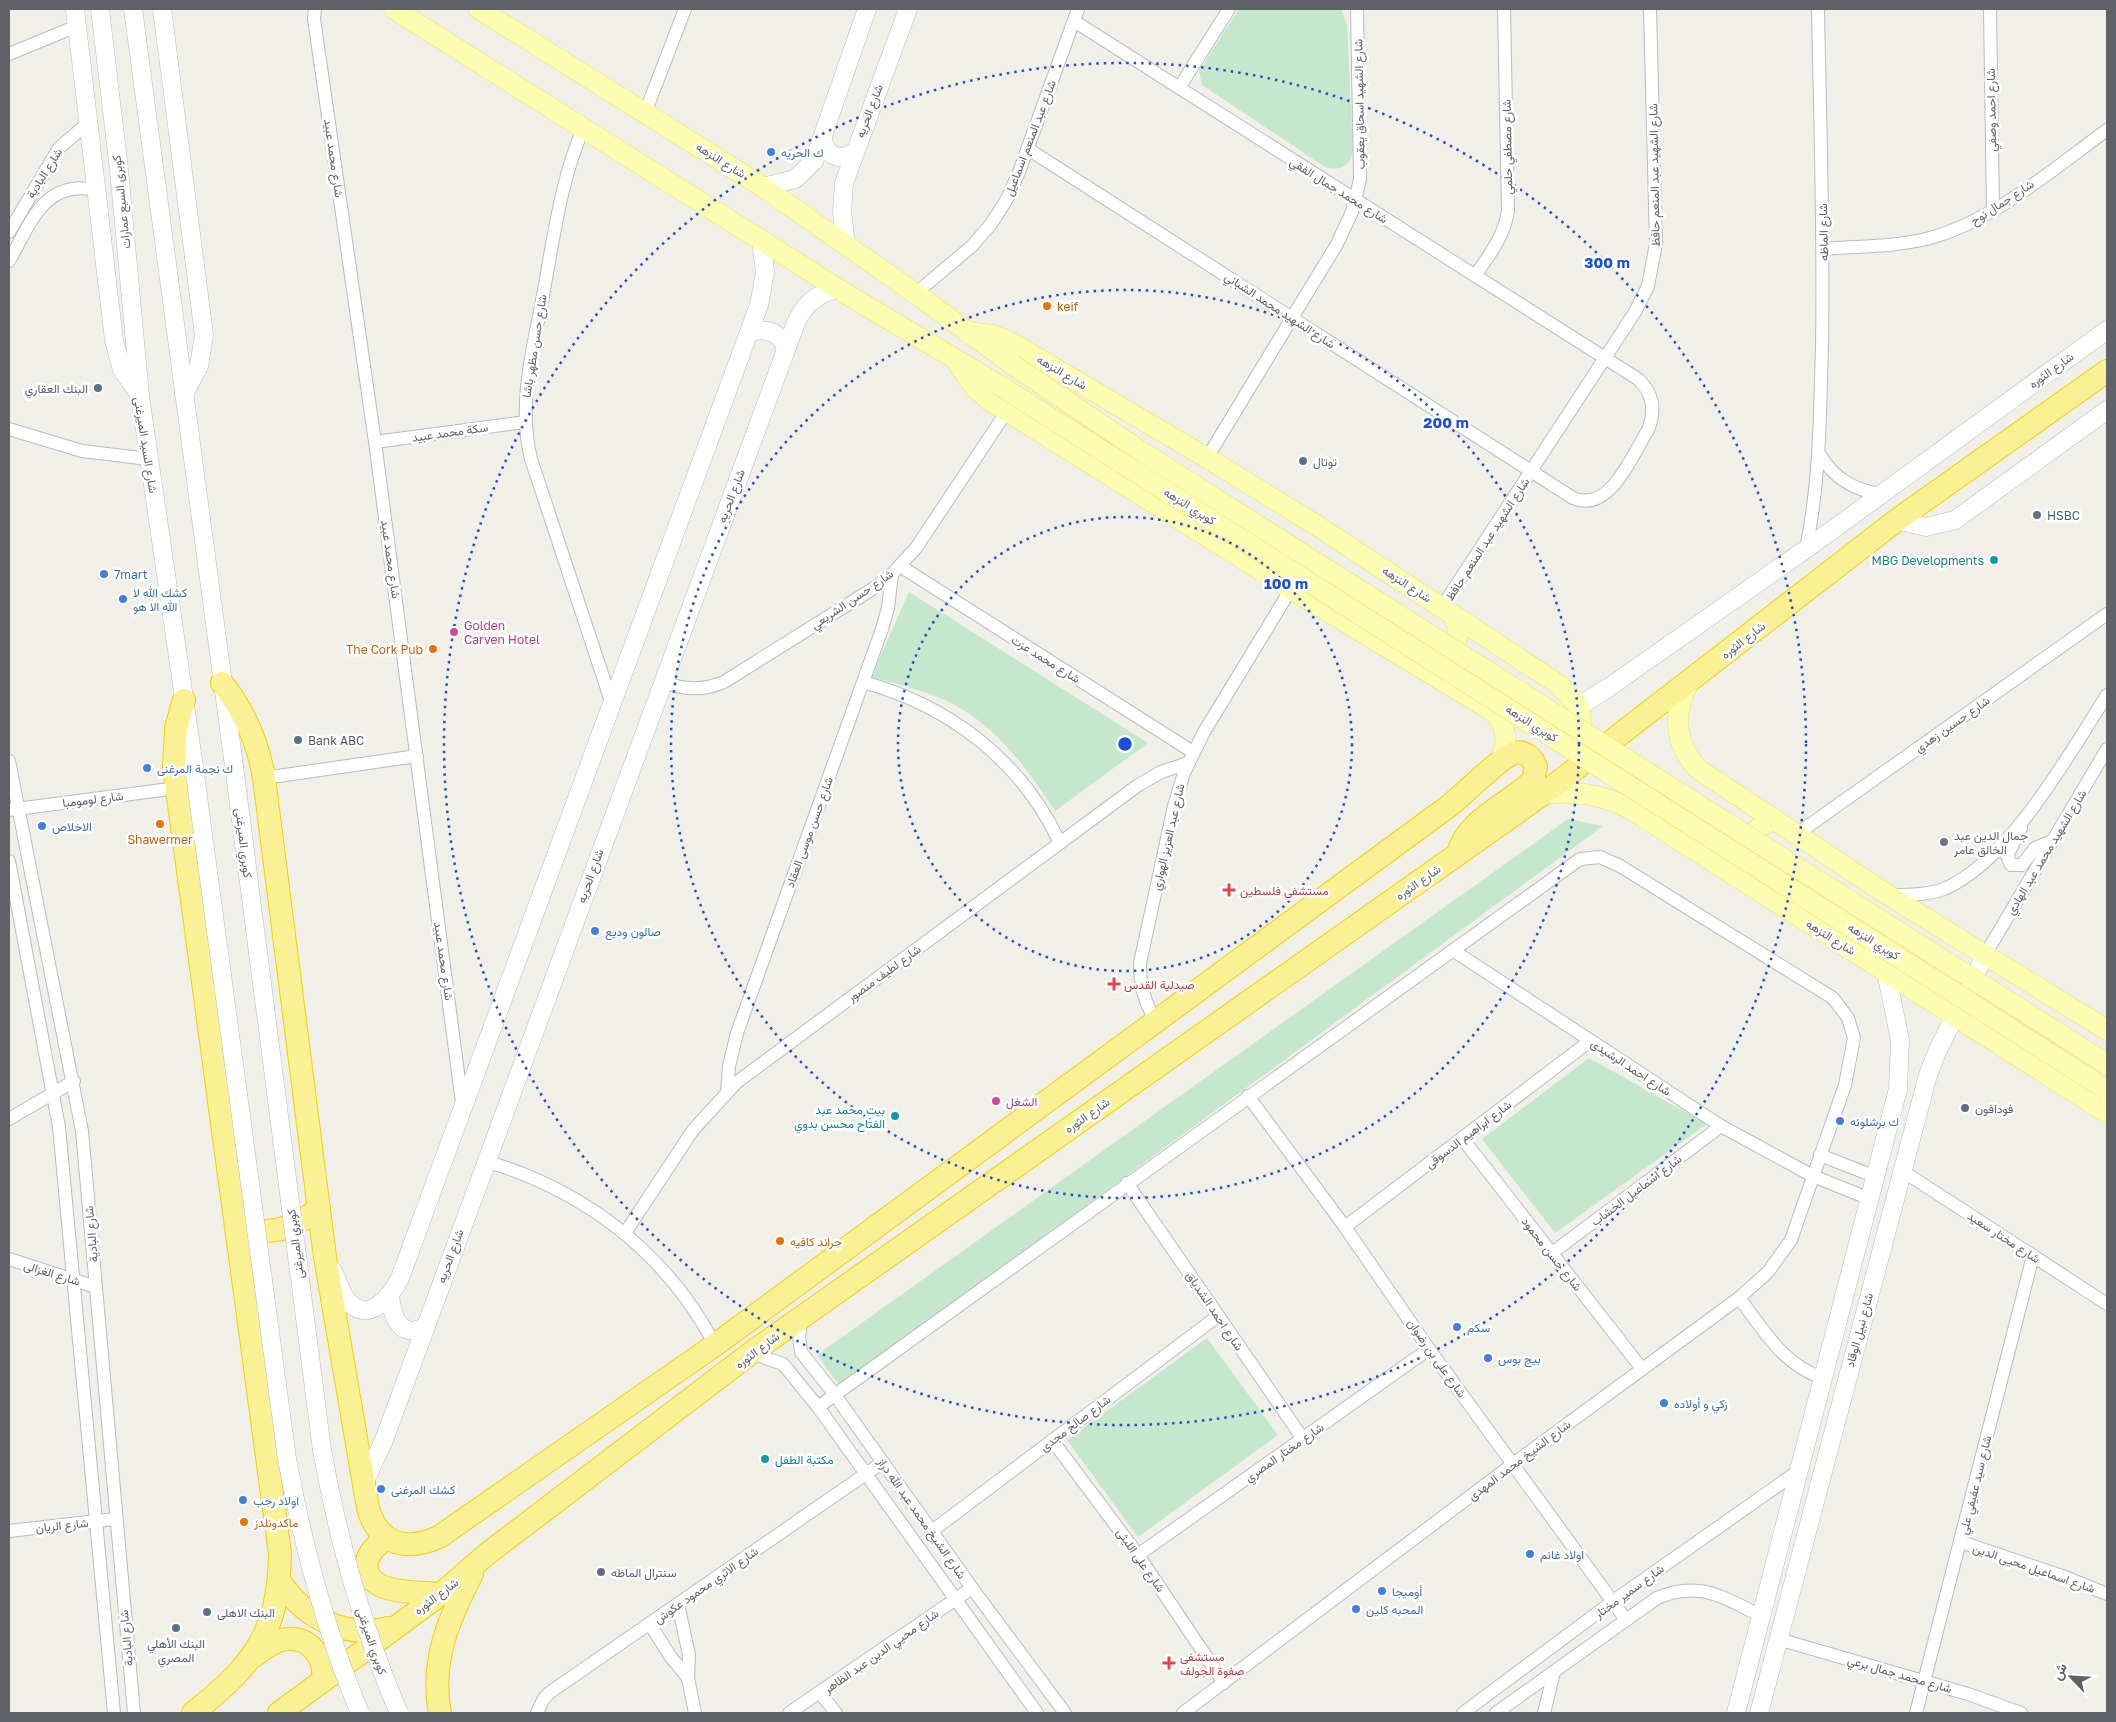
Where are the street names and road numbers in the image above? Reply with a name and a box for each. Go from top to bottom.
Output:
street label: شارع الشهيد اسحاق يعقوب [1350,39,1370,169]
street label: شارع احمد وصفي [1983,68,2002,152]
street label: شارع عبد المنعم اسماعيل [1001,78,1061,199]
street label: شارع الحريه [852,82,888,141]
street label: شارع مصطفي حلمي [1499,99,1518,195]
street label: شارع الشهيد عبد المنعم حافظ [1645,103,1665,247]
street label: شارع محمد عبيد [319,118,347,199]
street label: شارع النزهه [692,139,749,183]
street label: شارع البادية [23,145,67,202]
street label: كوبرى السبع عمارات [109,154,135,249]
street label: شارع محمد جمال الفقي [1286,154,1391,229]
street label: شارع جمال نوح [1967,176,2038,230]
street label: شارع الماظه [1815,203,1833,261]
street label: شارع الشهيد محمد الشباني [1220,269,1338,354]
street label: شارع حسن مظهر باشا [518,293,552,399]
street label: شارع الثوره [2026,349,2078,393]
street label: شارع النزهه [1033,351,1090,394]
street label: شارع السيد الميرغنى [129,396,161,494]
street label: سكة محمد عبيد [411,419,489,445]
street label: شارع الحريه [714,467,750,526]
street label: شارع الشهيد عبد المنعم حافظ [1442,475,1534,604]
street label: كوبري النزهه [1159,484,1219,530]
street label: شارع محمد عبيد [376,519,404,600]
street label: شارع النزهه [1378,563,1434,607]
street label: شارع حسن الشريعي [808,566,898,635]
street label: شارع الثوره [1718,618,1769,663]
street label: شارع محمد عزت [1008,632,1083,688]
street label: شارع حسين زهدي [1912,693,1994,758]
street label: كوبري النزهه [1501,701,1561,747]
street label: شارع حسن موسى العقاد [782,774,838,890]
street label: شارع عبد العزيز الهواري [1148,782,1191,893]
street label: شارع الشهيد محمد عبد الهادي [2003,787,2092,919]
street label: شارع لومومبا [62,788,125,812]
street label: كوبري الميرغنى [229,807,256,879]
street label: شارع الحريه [573,847,609,906]
street label: شارع الثوره [1392,861,1445,905]
street label: شارع النزهه [1802,916,1859,960]
street label: كوبري النزهه [1843,919,1903,965]
street label: شارع محمد عبيد [429,921,457,1002]
street label: شارع لطيف منصور [843,941,925,1007]
street label: شارع احمد الرشيدى [1587,1035,1674,1100]
street label: شارع الثوره [1061,1094,1114,1138]
street label: شارع ابراهيم الدسوقى [1422,1097,1515,1173]
street label: شارع اسماعيل الخشاب [1588,1151,1686,1231]
street label: شارع البادية [81,1205,103,1263]
street label: كوبري الميرغنى [283,1208,310,1280]
street label: شارع مختار سعيد [1964,1208,2043,1268]
street label: شارع حسن محمود [1517,1214,1585,1295]
street label: شارع الحريه [433,1227,469,1286]
street label: شارع الغزالى [21,1257,82,1291]
street label: شارع احمد الشدياق [1181,1269,1247,1355]
street label: شارع نبيل الوقاد [1842,1291,1878,1369]
street label: شارع على بن رضوان [1403,1316,1470,1401]
street label: شارع الثوره [732,1328,783,1373]
street label: شارع صالح مجدى [1037,1392,1114,1456]
street label: شارع الشيخ محمد المهدى [1465,1417,1574,1505]
street label: شارع مختار المصري [1242,1419,1328,1487]
street label: شارع سيد عفيفي علي [1955,1434,1997,1537]
street label: شارع الشيخ محمد عبد الله دراز [872,1454,970,1583]
street label: شارع الريان [35,1515,89,1537]
street label: شارع على الليثى [1112,1525,1169,1596]
street label: شارع اسماعيل محيى الدين [1970,1540,2097,1598]
street label: شارع الاثري محمود عكوش [651,1543,763,1629]
street label: شارع سمير مختار [1590,1561,1668,1623]
street label: شارع الثوره [411,1574,462,1619]
street label: كوبري الميرغنى [351,1605,390,1678]
street label: شارع محيي الدين عبد الظاهر [820,1606,943,1700]
street label: شارع البادية [116,1609,138,1667]
street label: شارع محمد جمال برعي [1845,1652,1954,1699]

